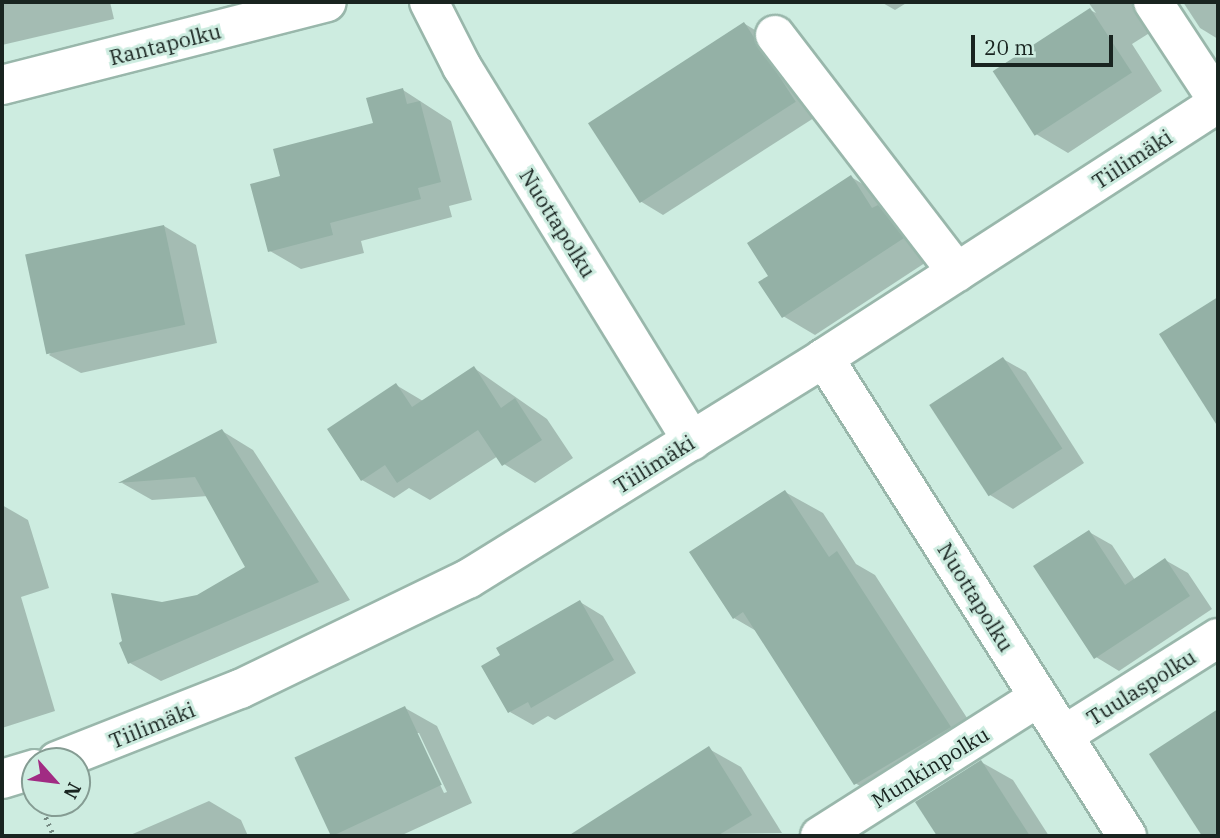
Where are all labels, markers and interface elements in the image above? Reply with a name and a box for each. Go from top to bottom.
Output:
street label: Rantapolku [107,18,223,70]
scale bar [975,21,1117,65]
text: 20 m [984,33,1034,61]
street label: Tiilimäki [1087,124,1177,194]
street label: Nuottapolku [515,164,601,282]
street label: Tiilimäki [609,429,699,499]
street label: Nuottapolku [933,538,1019,656]
street label: Tuulaspolku [1082,644,1200,730]
street label: Tiilimäki [105,696,199,754]
street label: Munkinpolku [867,721,993,813]
north arrow [21,747,91,817]
text: N [59,779,87,803]

